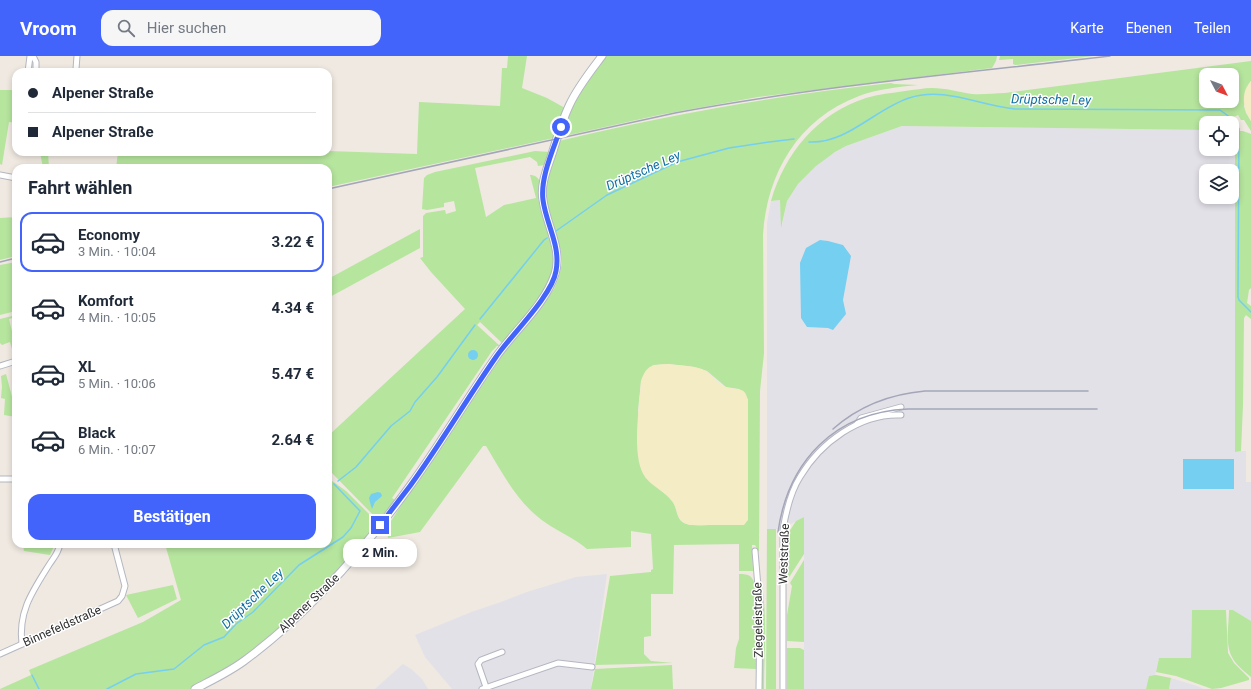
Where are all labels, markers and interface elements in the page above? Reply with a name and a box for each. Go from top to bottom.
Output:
search box [101,10,381,46]
text: Vroom [20,17,77,40]
icon: search [115,17,137,39]
text: Hier suchen [147,19,226,37]
text: Karte [1070,20,1104,36]
text: Ebenen [1126,20,1172,36]
text: Teilen [1194,20,1231,36]
north arrow [1199,68,1239,108]
map controls [1199,68,1239,204]
text: Alpener Straße [52,84,153,102]
water label: Drüptsche Ley [1011,91,1092,108]
button: locate [1199,116,1239,156]
route start [552,118,570,136]
text: Alpener Straße [52,123,153,141]
water label: Drüptsche Ley [604,147,684,194]
button: layers [1199,164,1239,204]
text: Fahrt wählen [28,177,132,198]
icon: car [30,224,66,260]
text: Economy [78,226,140,244]
text: 3.22 € [271,233,314,251]
text: 3 Min. · 10:04 [78,244,156,259]
icon: car [30,290,66,326]
text: Komfort [78,292,134,310]
text: 4.34 € [271,299,314,317]
text: 4 Min. · 10:05 [78,310,156,325]
icon: car [30,356,66,392]
text: XL [78,358,96,376]
text: 5.47 € [271,365,314,383]
text: 5 Min. · 10:06 [78,376,156,391]
icon: car [30,422,66,458]
text: Black [78,424,115,442]
text: 2.64 € [271,431,314,449]
text: 6 Min. · 10:07 [78,442,156,457]
button: Bestätigen [28,494,316,540]
route end [371,516,389,534]
street label: Weststraße [776,523,792,585]
callout: 2 Min. [343,539,417,567]
text: 2 Min. [362,545,398,560]
water label: Drüptsche Ley [218,564,287,632]
street label: Alpener Straße [276,571,342,635]
street label: Ziegeleistraße [750,582,766,658]
street label: Binnefeldstraße [21,603,103,649]

